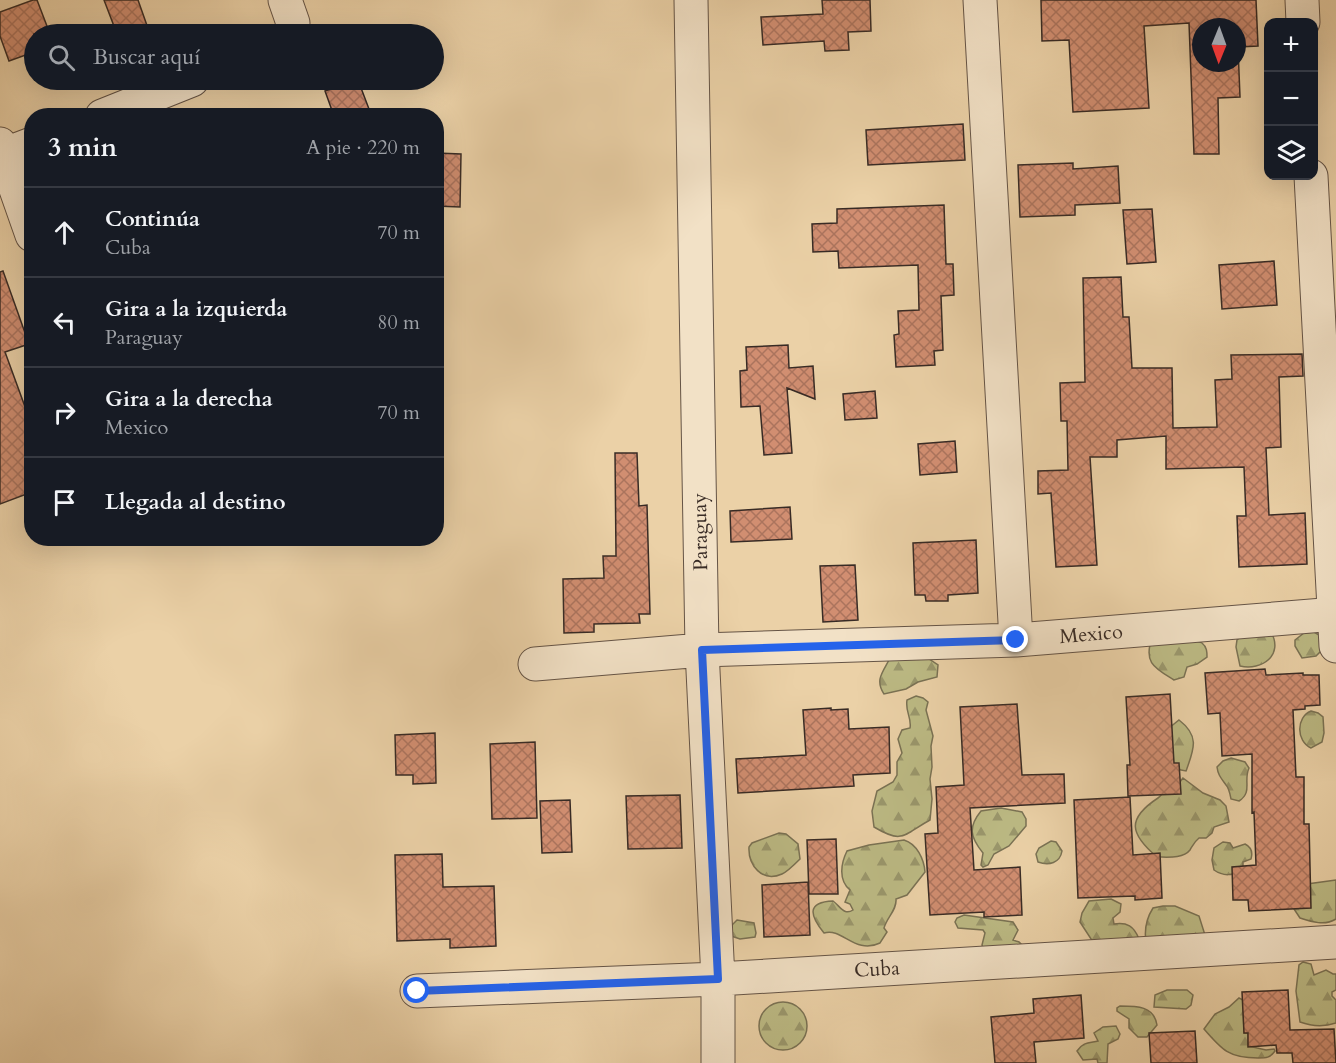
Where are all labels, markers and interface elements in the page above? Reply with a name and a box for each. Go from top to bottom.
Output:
north arrow [1192,18,1246,72]
map controls [1264,18,1318,180]
button: + [1264,18,1318,72]
search box [24,24,444,90]
icon: search [45,41,78,74]
text: Buscar aquí [93,42,200,72]
button: − [1264,72,1318,126]
button: layers [1264,126,1318,180]
text: 3 min [48,130,117,165]
text: A pie · 220 m [306,134,420,161]
text: Continúa [105,204,200,234]
icon: ahead [48,216,81,249]
text: 70 m [377,219,420,246]
text: Cuba [105,234,151,261]
text: Gira a la izquierda [105,294,288,324]
icon: left [48,306,81,339]
text: 80 m [377,309,420,336]
text: Paraguay [105,324,183,351]
text: Gira a la derecha [105,384,273,414]
icon: right [48,396,81,429]
text: 70 m [377,399,420,426]
text: Mexico [105,414,168,441]
icon: arrive [48,486,81,519]
text: Llegada al destino [105,487,286,517]
street label: Paraguay [686,492,714,571]
street label: Mexico [1058,618,1124,650]
route end [1002,626,1028,652]
street label: Cuba [853,954,901,984]
route start [403,977,429,1003]

